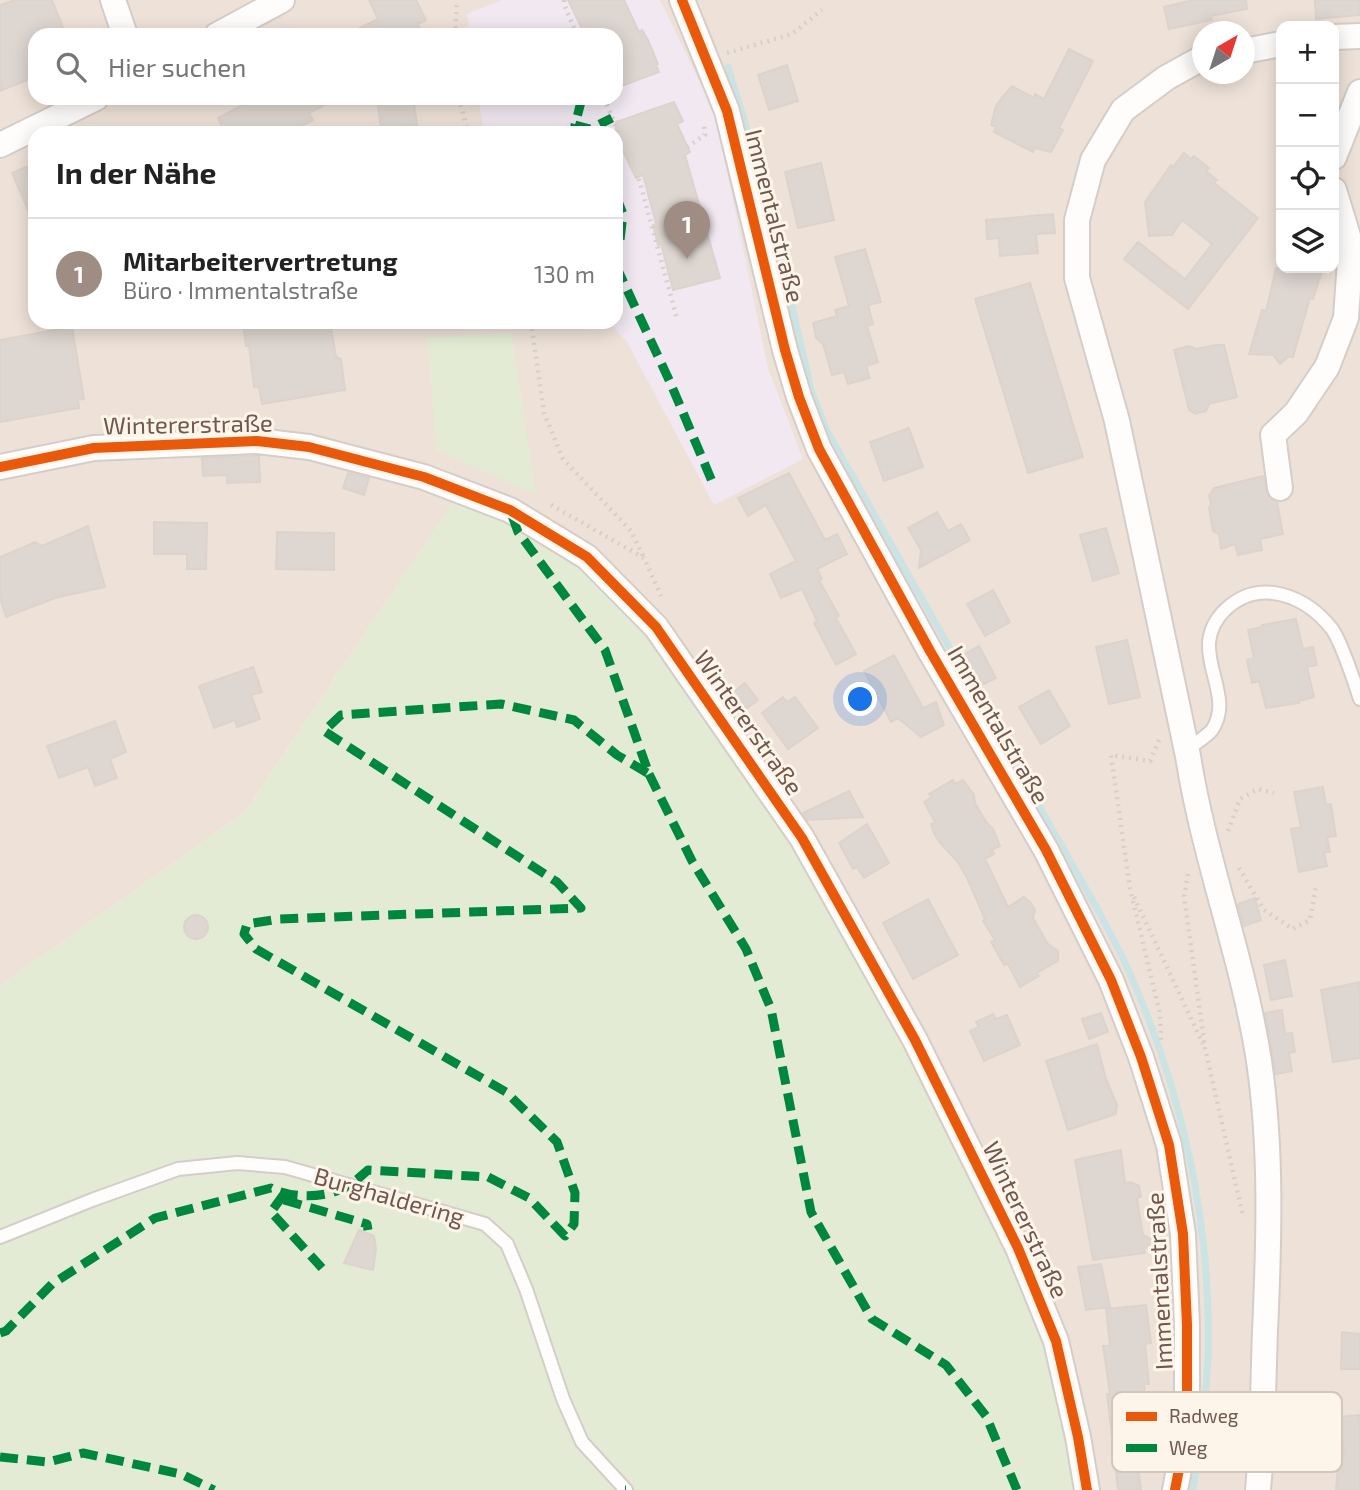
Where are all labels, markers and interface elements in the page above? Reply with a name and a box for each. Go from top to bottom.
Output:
north arrow [1192,21,1255,84]
map controls [1276,21,1339,273]
button: + [1276,21,1339,84]
search box [28,28,623,105]
icon: search [52,48,90,86]
text: Hier suchen [108,51,246,82]
button: − [1276,84,1339,147]
street label: Immentalstraße [740,126,811,305]
button: locate [1276,147,1339,210]
text: In der Nähe [56,154,217,190]
pin: 1 [664,201,710,259]
button: layers [1276,210,1339,273]
text: Mitarbeitervertretung [123,245,398,276]
text: 1 [74,260,84,288]
text: 130 m [534,260,595,288]
text: Büro · Immentalstraße [123,276,358,304]
street label: Wintererstraße [103,408,273,439]
street label: Immentalstraße [942,640,1056,809]
street label: Wintererstraße [689,644,810,800]
your location [843,682,877,716]
street label: Wintererstraße [977,1136,1075,1302]
street label: Burghaldering [311,1160,468,1231]
street label: Immentalstraße [1139,1192,1178,1371]
legend [1112,1392,1342,1472]
text: Radweg [1169,1404,1239,1427]
text: Weg [1169,1436,1208,1459]

